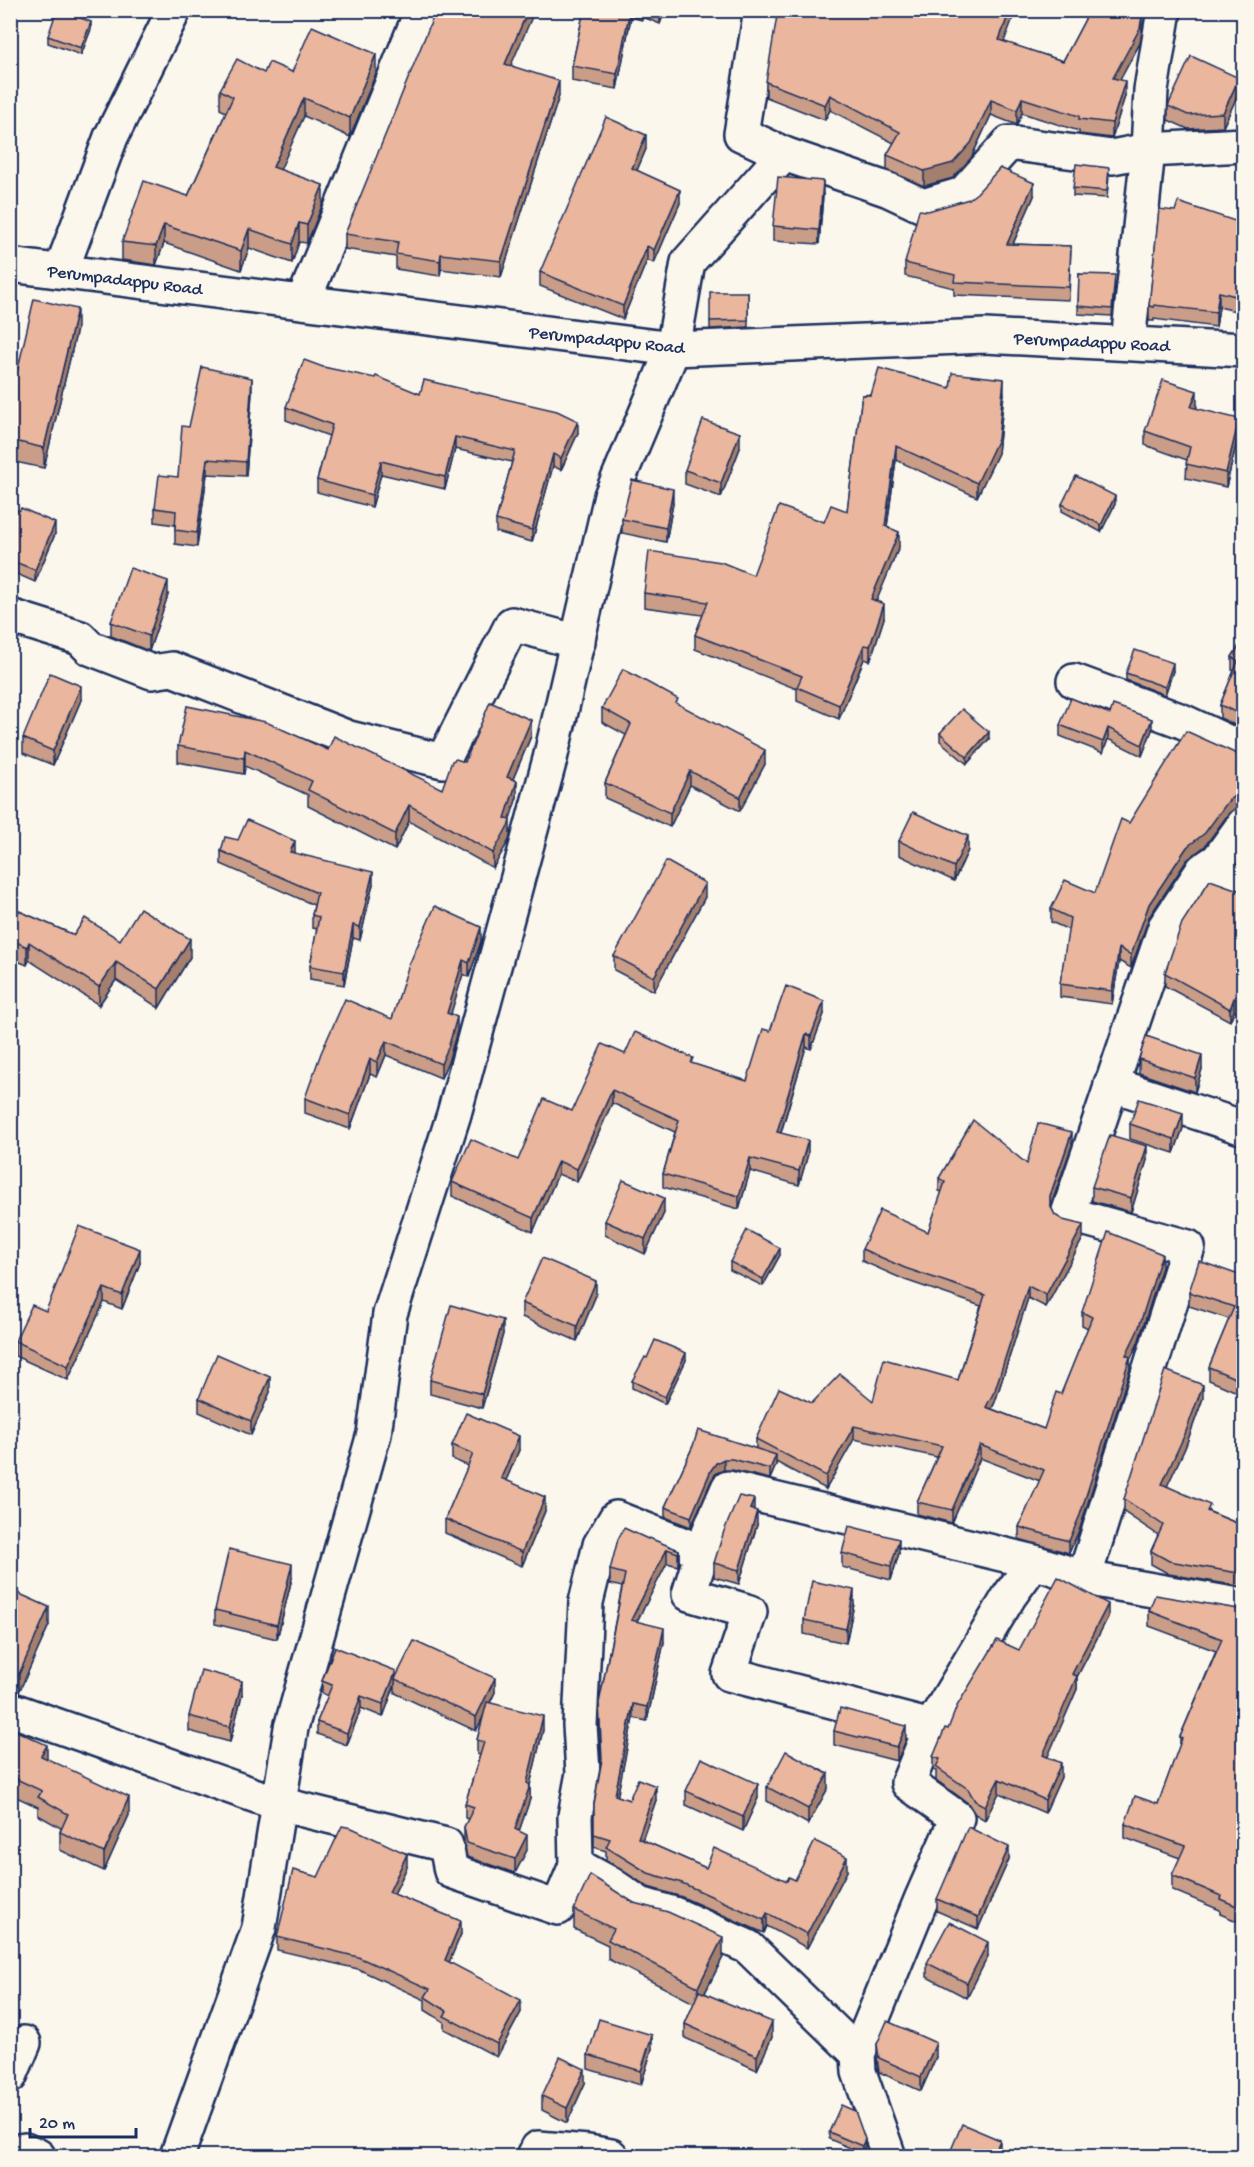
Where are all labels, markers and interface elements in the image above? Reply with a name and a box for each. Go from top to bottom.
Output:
street label: Perumpadappu Road [45,261,205,302]
street label: Perumpadappu Road [527,323,687,360]
street label: Perumpadappu Road [1012,329,1172,358]
scale bar [30,2101,136,2139]
text: 20 m [39,2114,75,2135]

